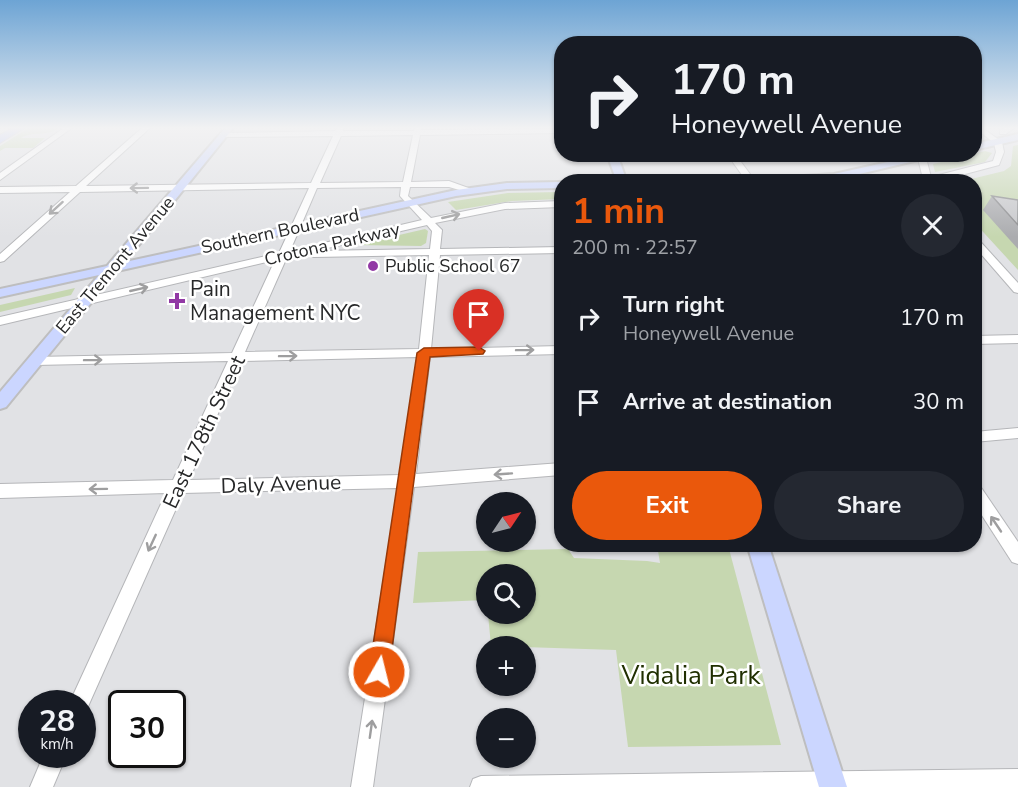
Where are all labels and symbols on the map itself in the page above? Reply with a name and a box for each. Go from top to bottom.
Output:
one-way arrow [130,182,150,194]
street label: East Tremont Avenue [50,191,180,339]
one-way arrow [49,201,64,215]
street label: Southern Boulevard [199,203,361,259]
one-way arrow [442,209,461,221]
street label: Crotona Parkway [262,217,403,271]
place label: Public School 67 [385,254,521,278]
marker: Public School 67 [366,259,380,273]
place label: Pain Management NYC [190,275,361,327]
one-way arrow [129,282,148,294]
pin [453,289,504,351]
marker: Pain Management NYC [168,292,186,310]
one-way arrow [515,345,535,356]
street label: East 178th Street [156,350,252,513]
one-way arrow [278,350,298,362]
one-way arrow [83,354,103,366]
street label: Daly Avenue [220,468,342,500]
one-way arrow [493,468,513,479]
one-way arrow [89,483,109,495]
north arrow [476,492,536,552]
one-way arrow [990,516,1002,533]
one-way arrow [146,534,158,552]
position arrow [347,640,411,704]
park label: Vidalia Park [621,658,761,693]
speed limit sign: 30 [108,690,186,768]
one-way arrow [365,720,376,739]

